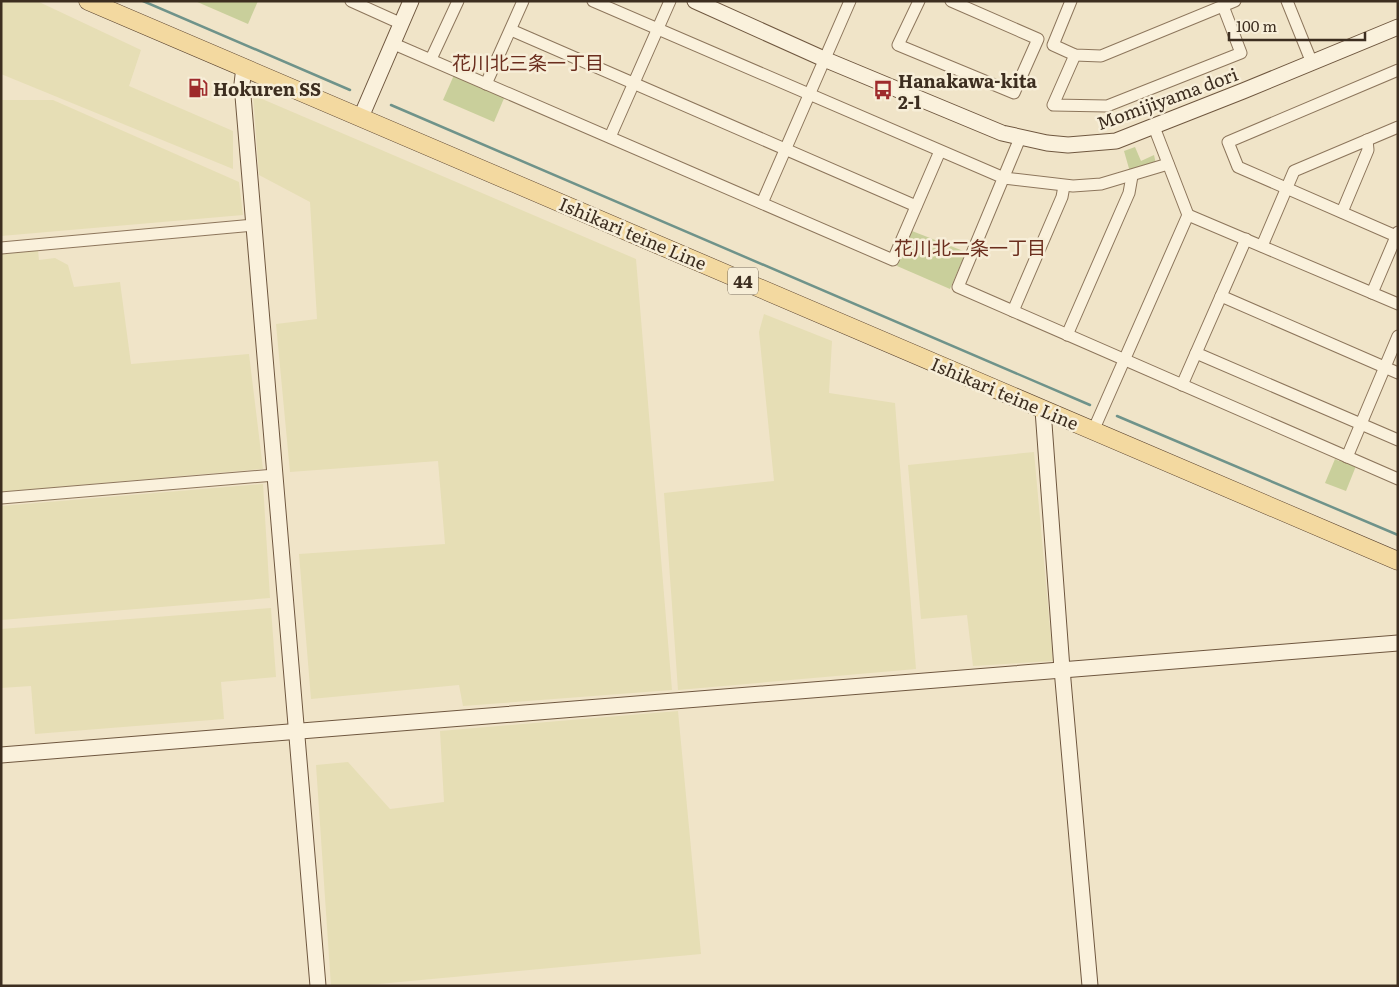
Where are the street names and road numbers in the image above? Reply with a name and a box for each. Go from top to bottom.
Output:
street label: Momijiyama dori [1093,60,1241,136]
street label: Ishikari teine Line [555,190,711,276]
road number: 44 [728,268,758,294]
street label: Ishikari teine Line [927,350,1083,436]

